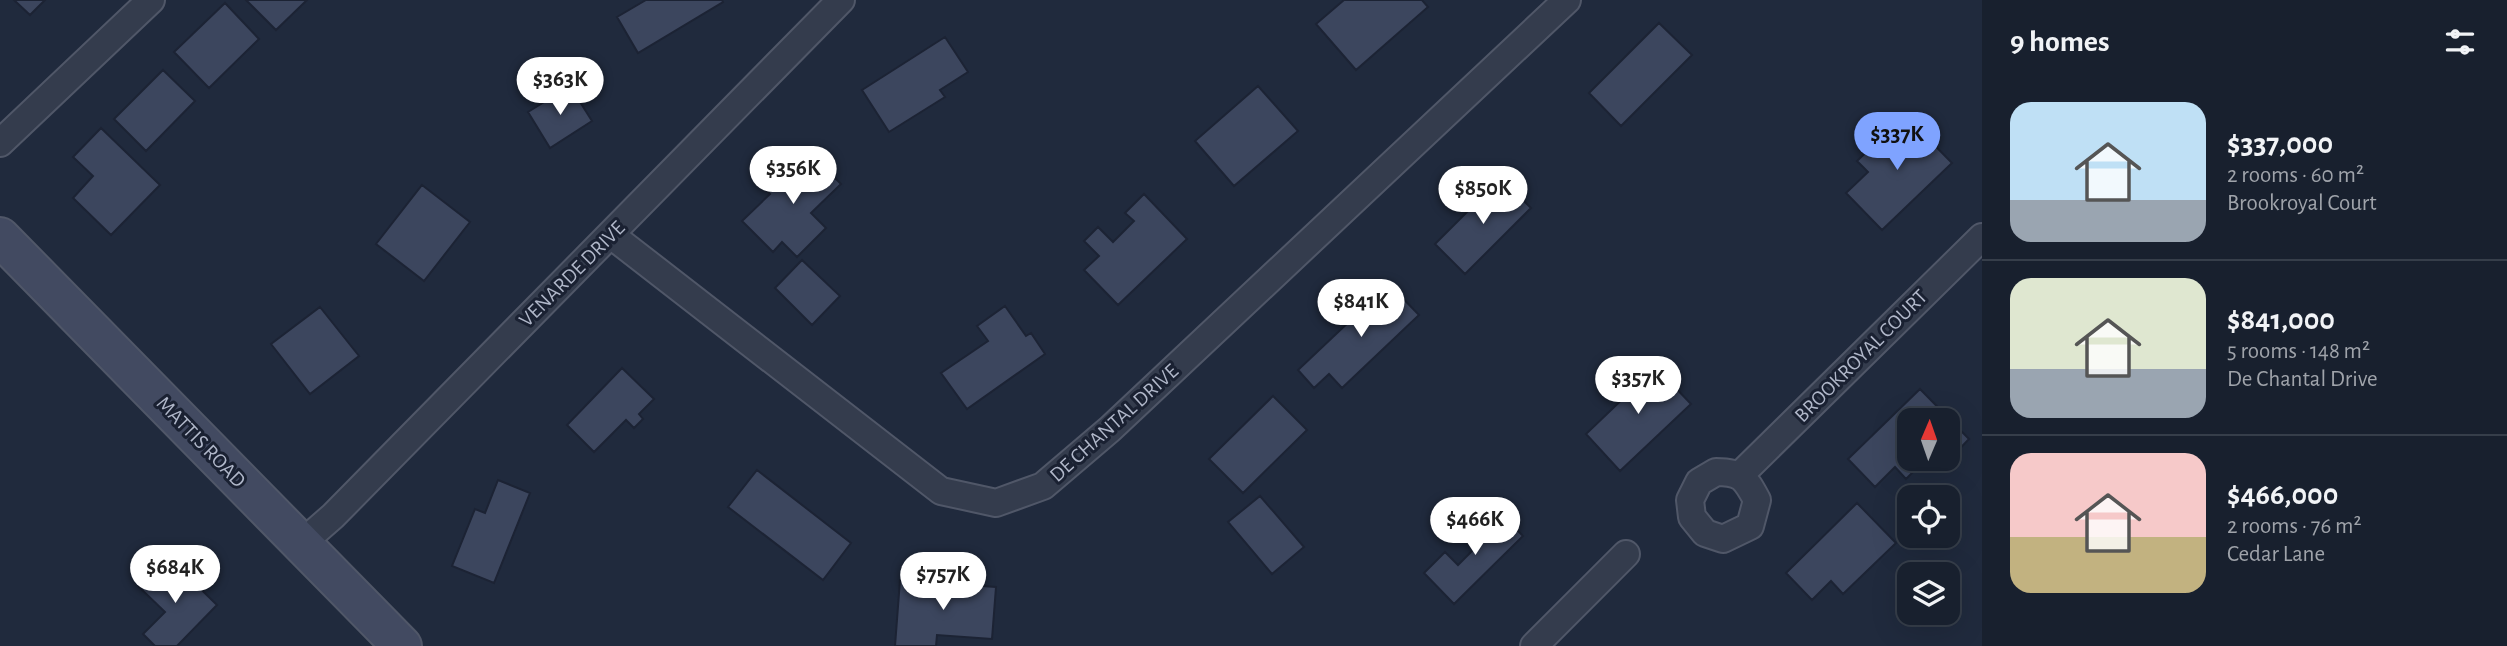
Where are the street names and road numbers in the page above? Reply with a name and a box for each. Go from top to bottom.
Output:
street label: VENARDE DRIVE [515,217,629,331]
street label: BROOKROYAL COURT [1791,286,1931,426]
street label: DE CHANTAL DRIVE [1046,360,1182,486]
street label: MATTIS ROAD [153,393,249,491]

